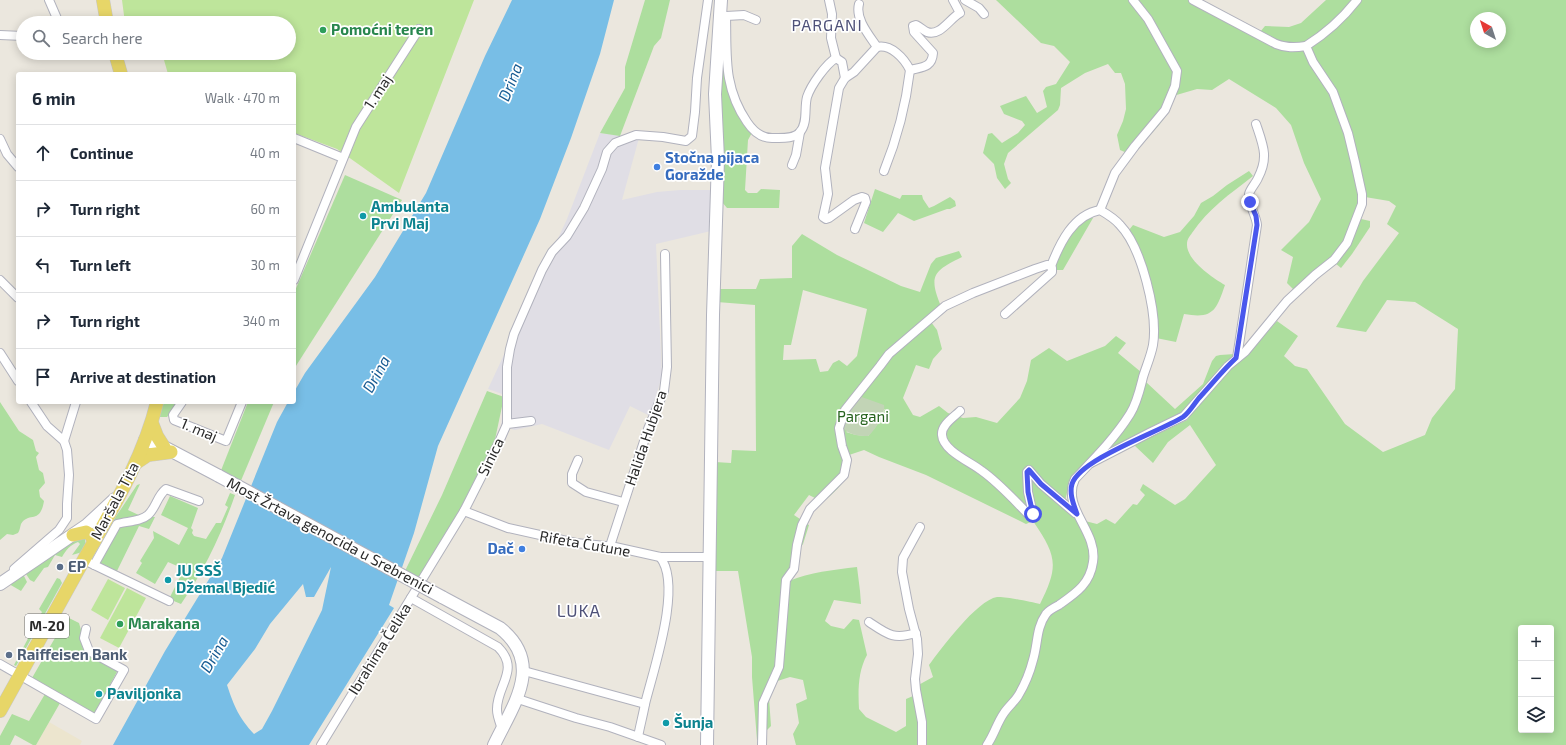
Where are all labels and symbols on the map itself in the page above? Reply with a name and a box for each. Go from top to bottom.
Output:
north arrow [1470,12,1506,48]
district label: PARGANI [791,15,863,34]
place label: Pomoćni teren [331,20,433,38]
marker: Pomoćni teren [318,25,328,35]
water label: Drina [493,60,526,104]
street label: 1. maj [359,71,396,113]
place label: Stočna pijaca Goražde [665,148,759,183]
marker: Stočna pijaca Goražde [652,162,662,172]
route end [1241,193,1259,211]
place label: Ambulanta Prvi Maj [371,197,449,232]
marker: Ambulanta Prvi Maj [358,211,368,221]
water label: Drina [358,352,393,396]
street label: Halida Hubjera [620,388,671,488]
park label: Pargani [837,407,889,425]
street label: 1. maj [178,413,220,446]
street label: Sinica [473,435,507,479]
street label: Maršala Tita [86,459,142,542]
street label: Most Žrtava genocida u Srebrenici [224,473,437,597]
route start [1024,505,1042,523]
street label: Rifeta Čutune [538,526,632,560]
place label: Dač [488,539,514,557]
marker: Dač [517,544,527,554]
place label: EP [68,557,86,575]
place label: JU SSŠ Džemal Bjedić [176,561,275,596]
marker: EP [55,562,65,572]
marker: JU SSŠ Džemal Bjedić [163,575,173,585]
street label: Ibrahima Čelika [344,599,414,698]
district label: LUKA [557,600,601,620]
road number: M-20 [25,614,69,638]
place label: Marakana [128,614,200,632]
marker: Marakana [115,619,125,629]
water label: Drina [196,632,232,676]
place label: Raiffeisen Bank [17,645,128,663]
marker: Raiffeisen Bank [4,650,14,660]
place label: Paviljonka [107,684,181,702]
marker: Paviljonka [94,689,104,699]
place label: Šunja [674,713,713,731]
marker: Šunja [661,718,671,728]

